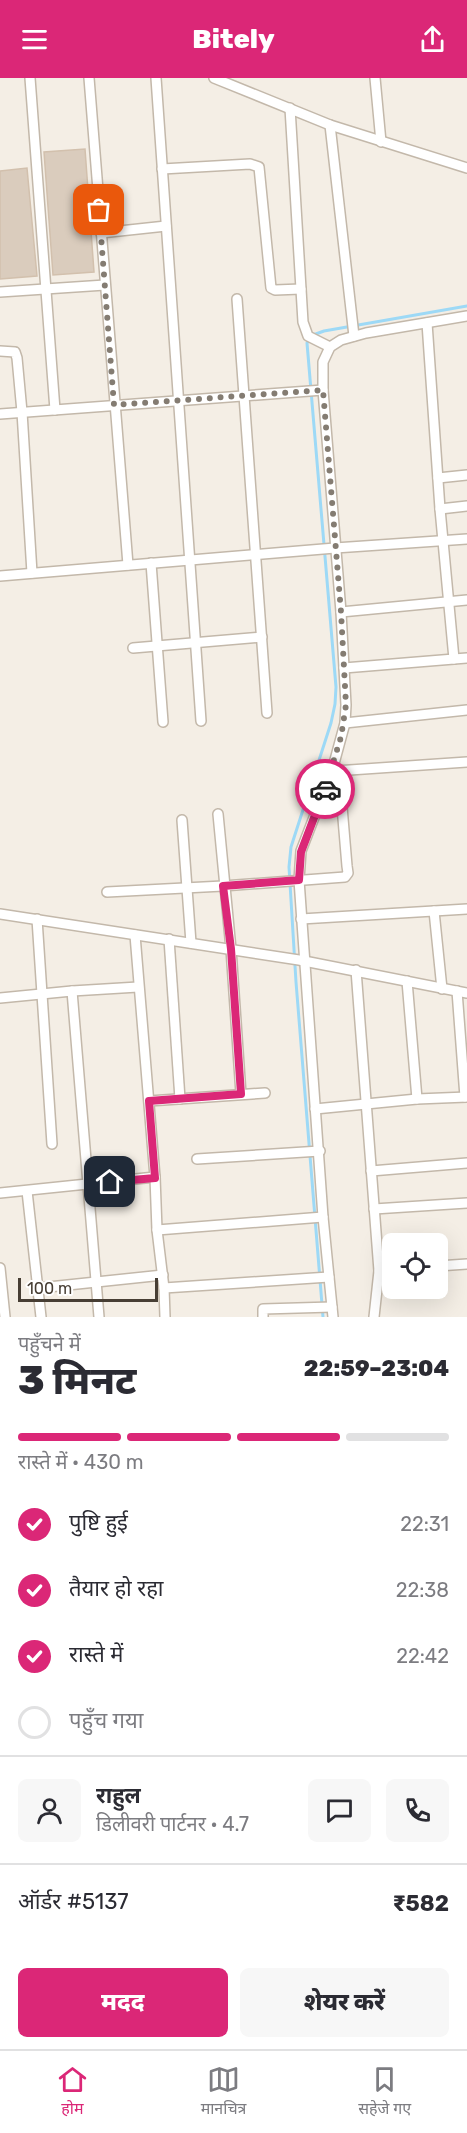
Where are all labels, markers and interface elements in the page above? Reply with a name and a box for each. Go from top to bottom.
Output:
icon: menu [18,23,51,56]
text: Bitely [192,23,275,55]
icon: share [416,23,449,56]
pin [73,184,124,235]
icon: bag [82,193,115,226]
courier [295,759,355,819]
icon: car [309,773,342,806]
pin [84,1156,135,1207]
icon: home [93,1165,126,1198]
map controls [382,1233,448,1299]
button: locate [382,1233,448,1299]
scale bar [18,1275,158,1302]
text: 100 m [27,1279,72,1298]
text: पहुँचने में [18,1332,81,1356]
text: 22:59–23:04 [304,1355,449,1382]
text: 3 मिनट [18,1358,136,1404]
text: रास्ते में · 430 m [18,1450,144,1474]
icon: check [18,1508,51,1541]
text: पुष्टि हुई [69,1509,128,1536]
text: 22:31 [400,1512,449,1536]
icon: check [18,1574,51,1607]
text: तैयार हो रहा [69,1575,164,1602]
text: 22:38 [396,1578,449,1602]
icon: check [18,1640,51,1673]
text: रास्ते में [69,1641,123,1668]
text: 22:42 [396,1644,449,1668]
text: पहुँच गया [69,1707,143,1734]
button: person [18,1779,81,1842]
button: chat [308,1779,371,1842]
button: phone [386,1779,449,1842]
text: राहुल [96,1782,141,1809]
text: डिलीवरी पार्टनर · 4.7 [96,1812,249,1836]
text: ऑर्डर #5137 [18,1888,129,1915]
text: ₹582 [392,1890,449,1917]
button: मदद [18,1968,228,2037]
button: शेयर करें [240,1968,449,2037]
tab: होम [56,2063,89,2121]
tab: मानचित्र [201,2063,246,2121]
tab: सहेजे गए [358,2063,411,2121]

